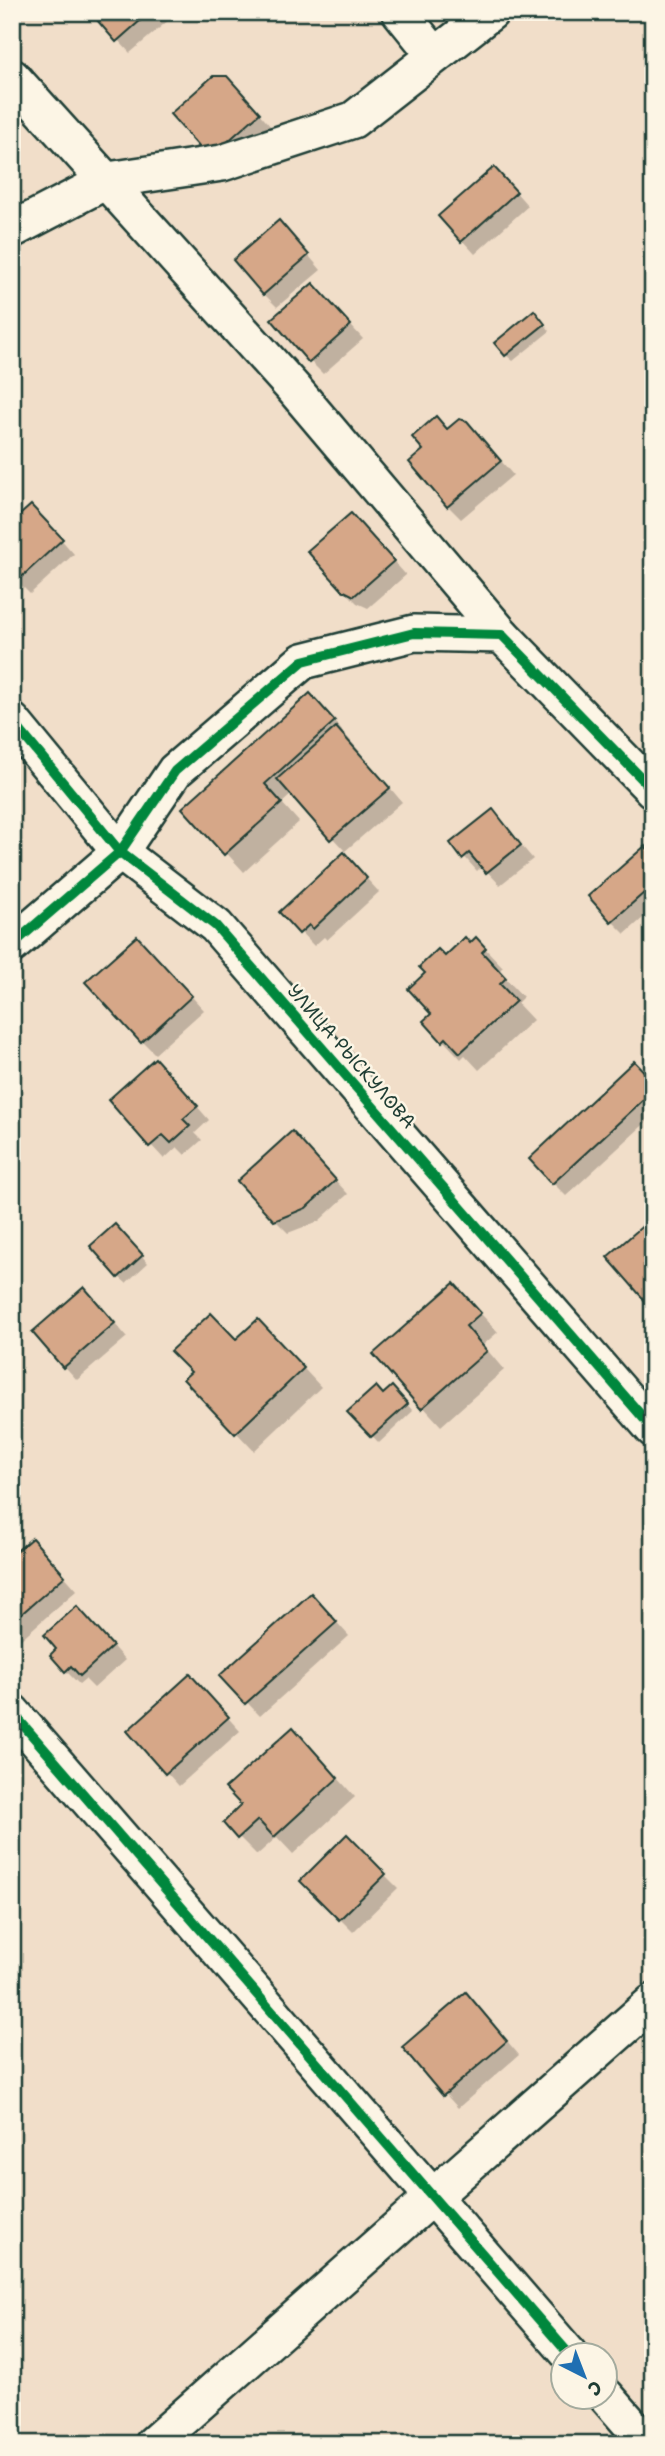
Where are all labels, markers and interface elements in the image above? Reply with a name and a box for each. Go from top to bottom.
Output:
street label: УЛИЦА РЫСКУЛОВА [282,979,421,1134]
north arrow [550,2340,620,2410]
text: С [582,2375,608,2401]

